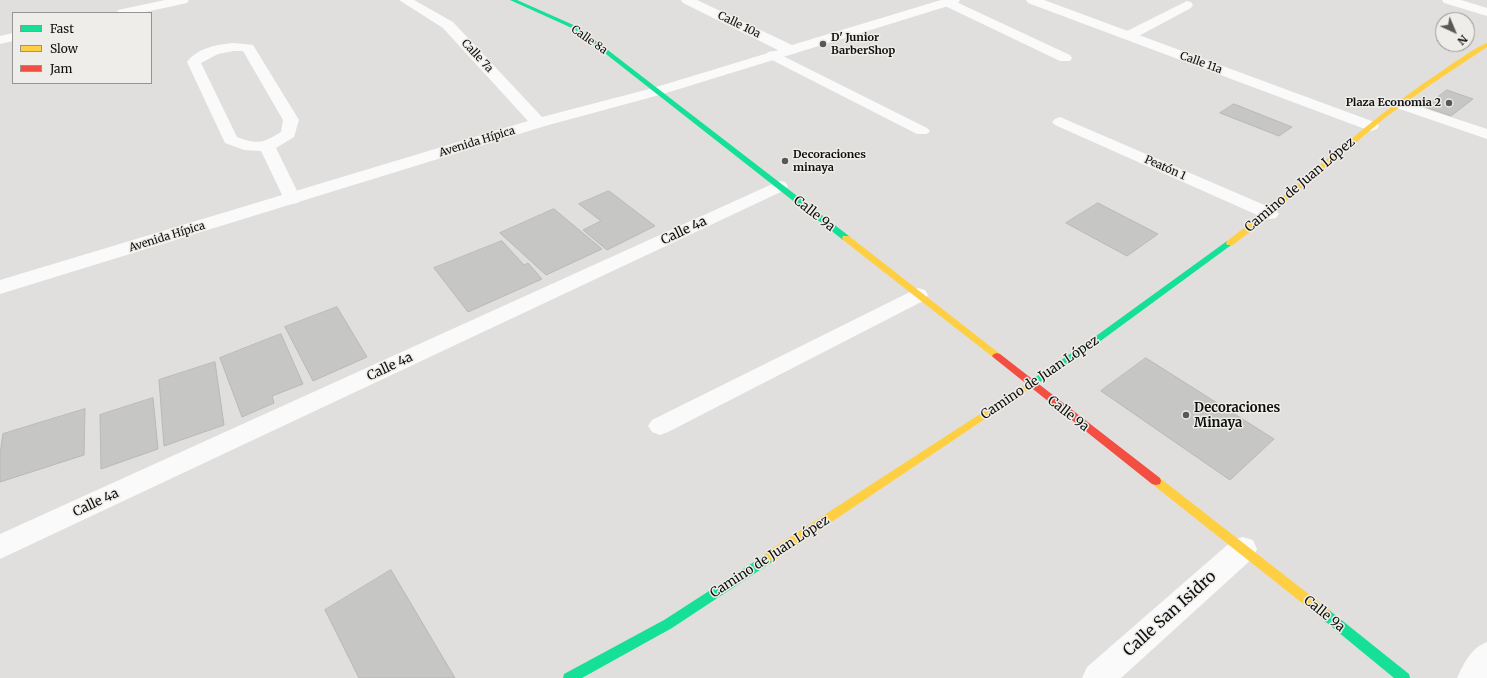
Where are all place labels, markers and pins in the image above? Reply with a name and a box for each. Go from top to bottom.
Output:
place label: D' Junior BarberShop [831,31,895,57]
marker: D' Junior BarberShop [818,39,828,49]
place label: Plaza Economia 2 [1346,96,1441,110]
marker: Plaza Economia 2 [1444,98,1454,108]
place label: Decoraciones minaya [793,148,866,174]
marker: Decoraciones minaya [780,156,790,166]
place label: Decoraciones Minaya [1194,400,1280,431]
marker: Decoraciones Minaya [1181,410,1191,420]

